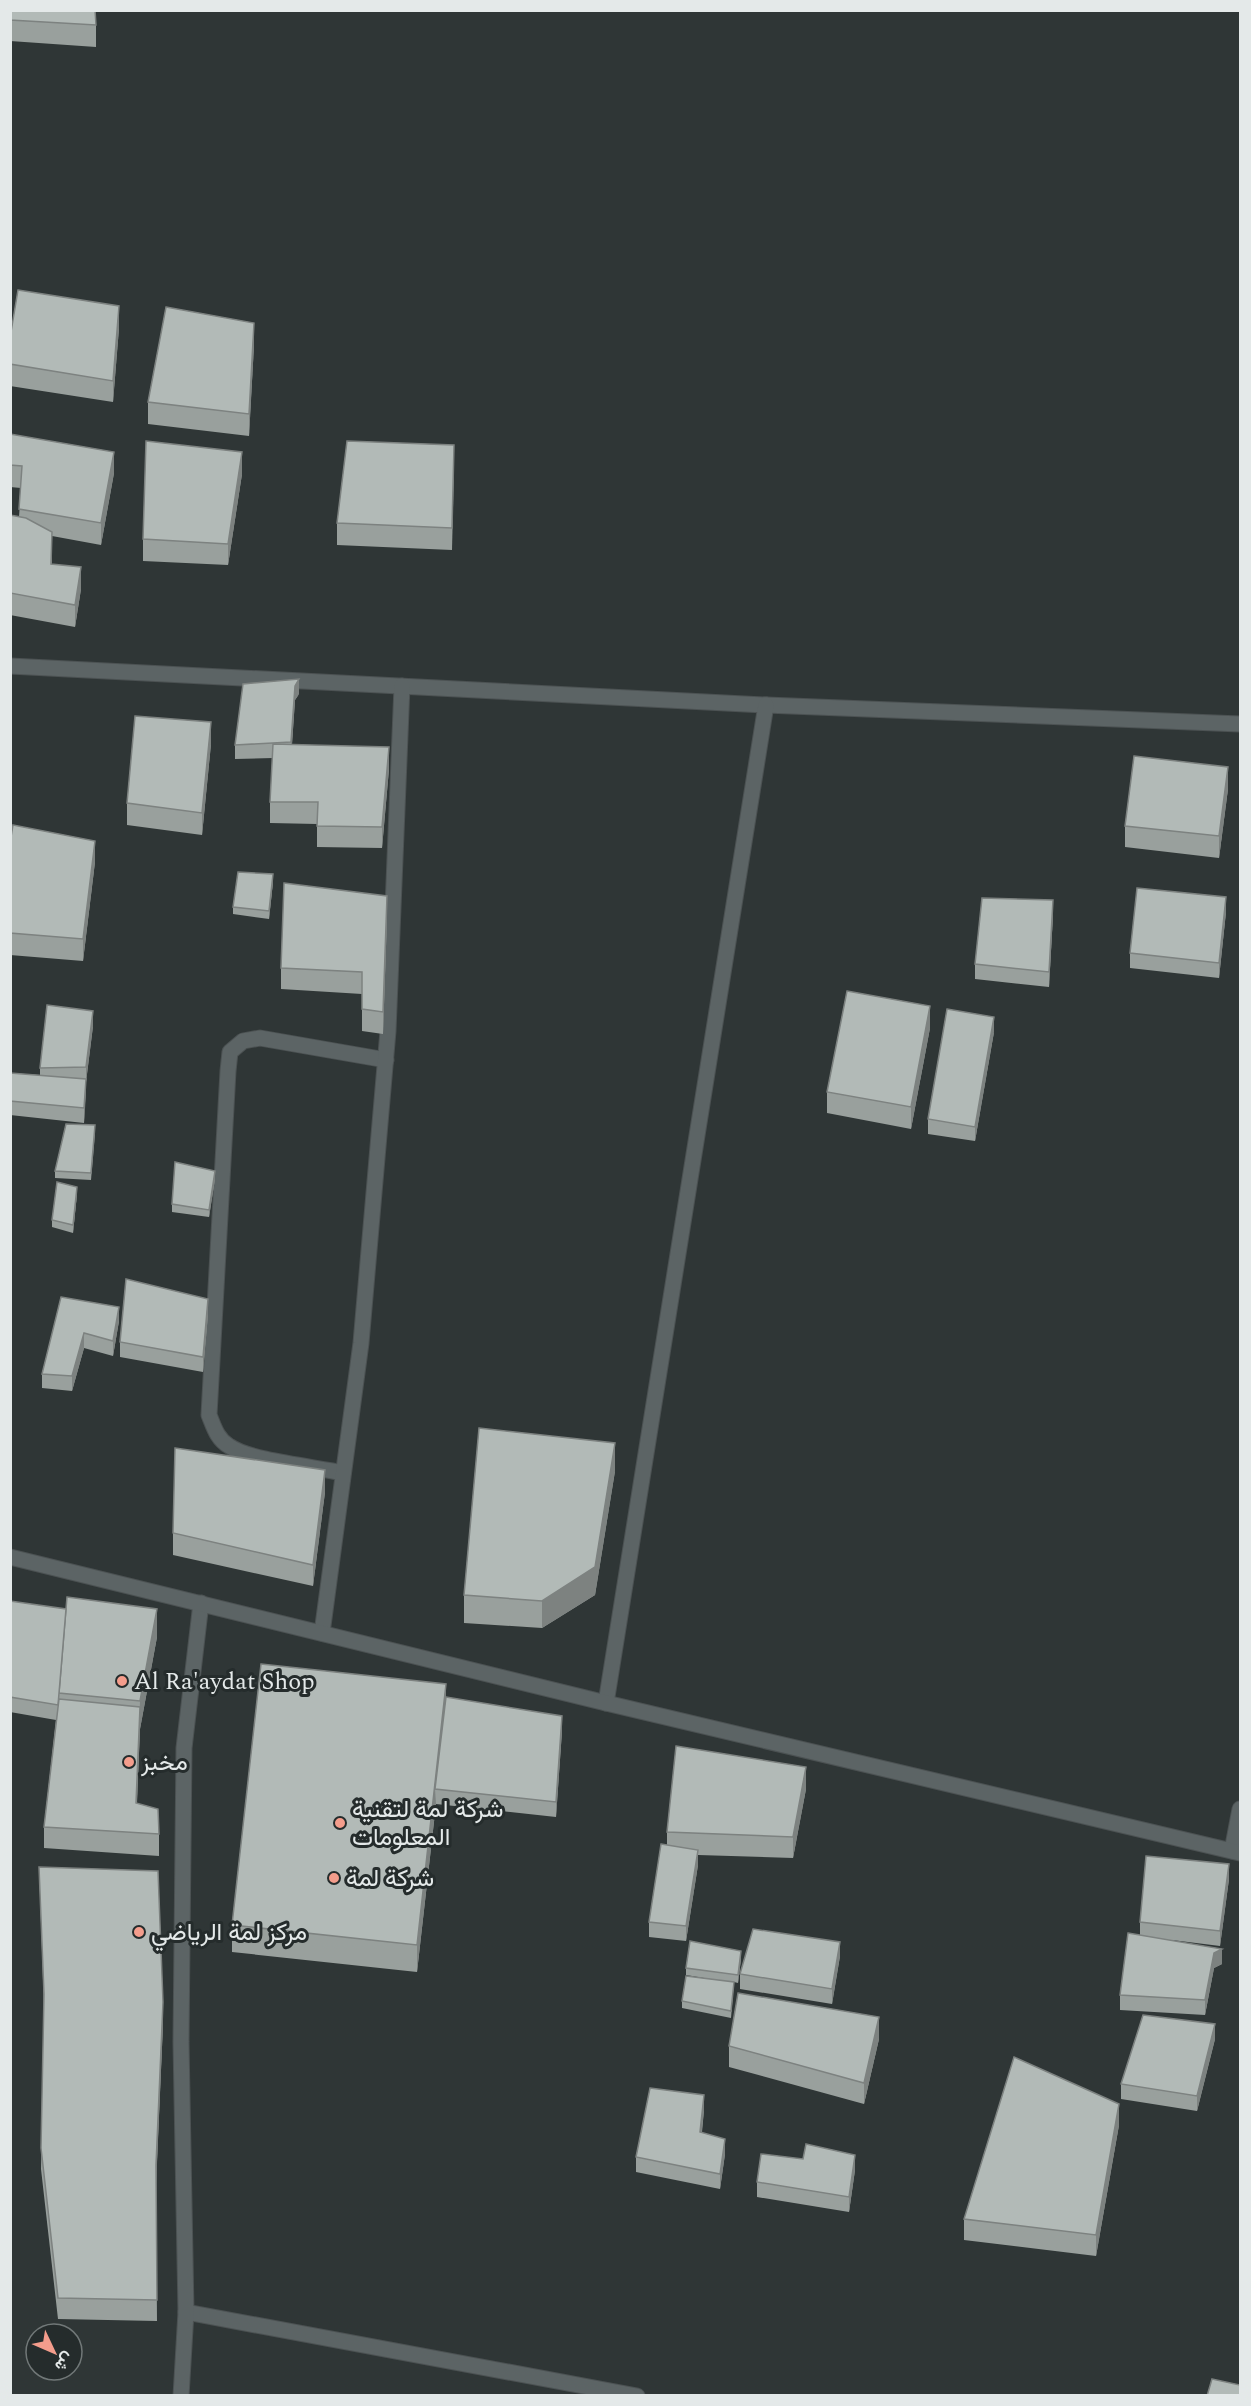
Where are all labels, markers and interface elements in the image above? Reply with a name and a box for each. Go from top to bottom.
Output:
place label: Al Ra'aydat Shop [134,1664,315,1700]
marker: Al Ra'aydat Shop [115,1674,129,1688]
place label: مخبز [140,1745,188,1781]
marker: مخبز [122,1755,136,1769]
place label: شركة لمة لتقنية المعلومات [352,1792,503,1856]
marker: شركة لمة لتقنية المعلومات [333,1816,347,1830]
place label: شركة لمة [346,1861,434,1897]
marker: شركة لمة [327,1871,341,1885]
place label: مركز لمة الرياضي [151,1915,307,1951]
marker: مركز لمة الرياضي [132,1925,146,1939]
north arrow [24,2322,84,2382]
text: ش [49,2346,79,2377]

